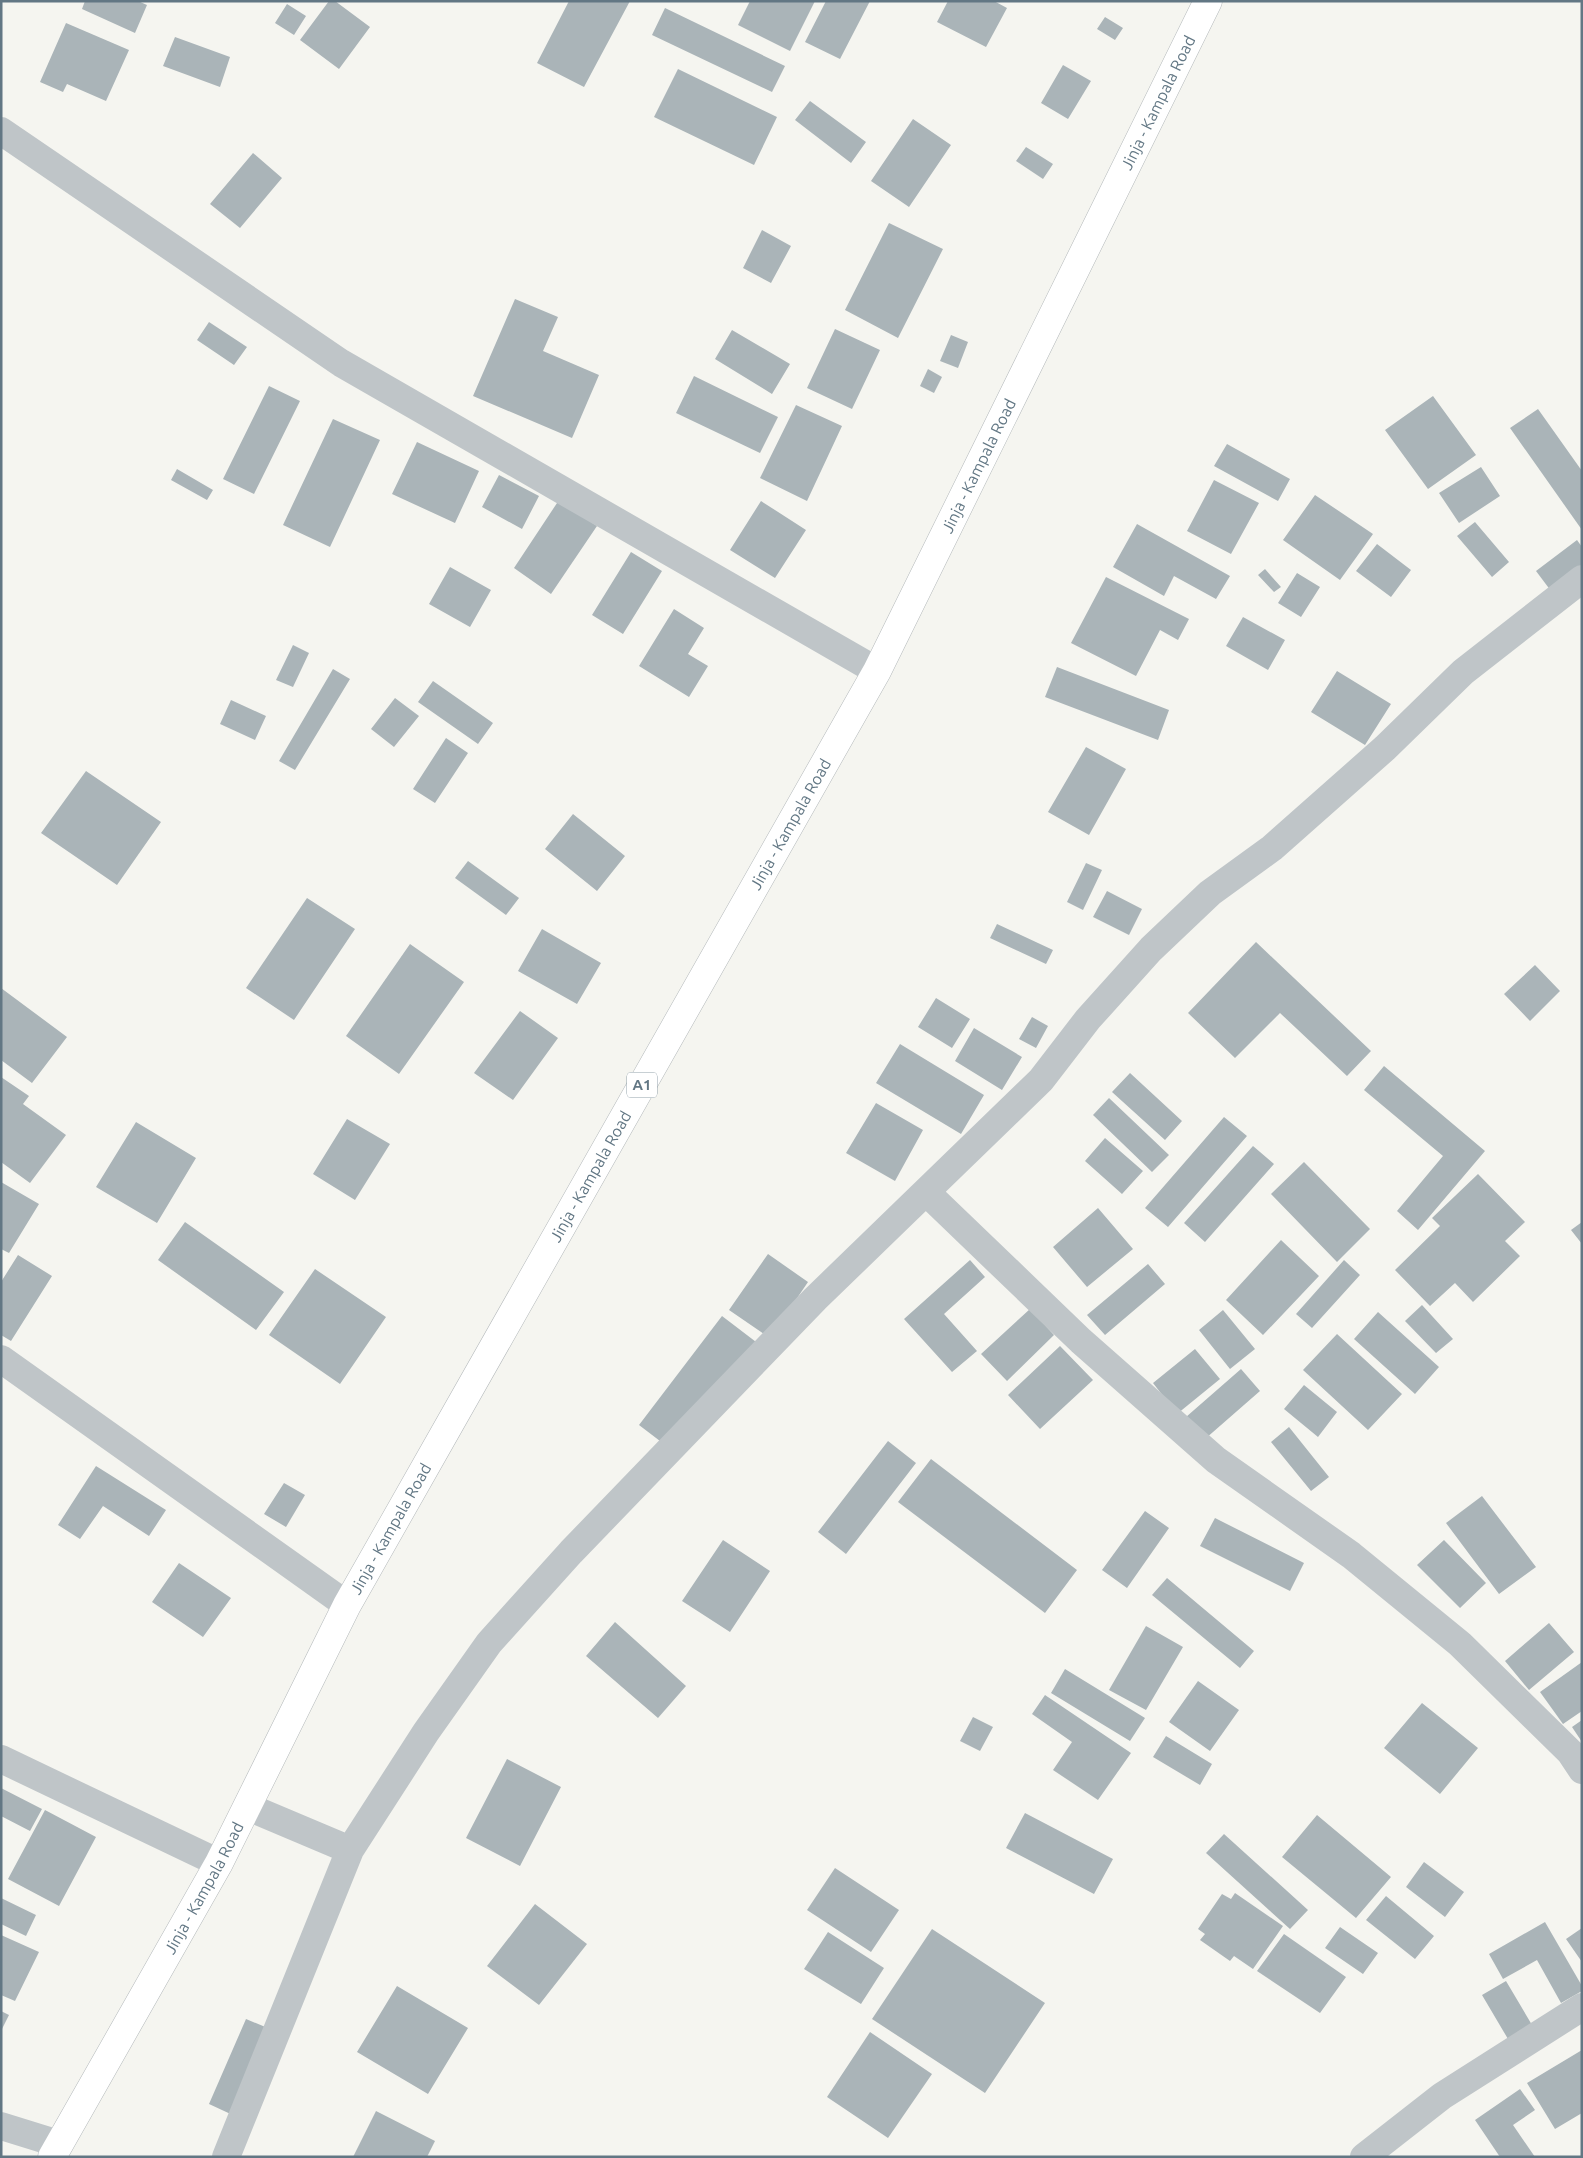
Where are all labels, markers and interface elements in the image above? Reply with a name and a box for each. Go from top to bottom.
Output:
street label: Jinja - Kampala Road [1117,33,1199,173]
street label: Jinja - Kampala Road [938,396,1019,536]
street label: Jinja - Kampala Road [746,756,834,893]
road number: A1 [627,1072,657,1098]
street label: Jinja - Kampala Road [546,1108,634,1245]
street label: Jinja - Kampala Road [346,1460,435,1597]
street label: Jinja - Kampala Road [160,1819,247,1957]

